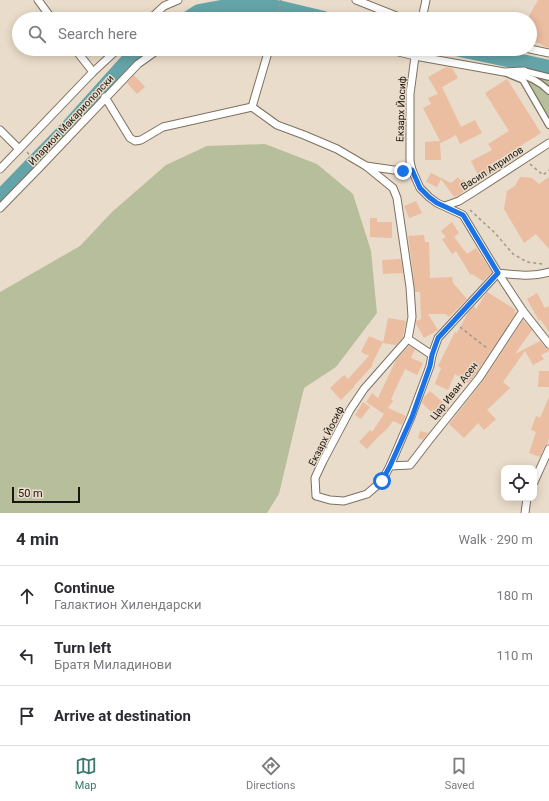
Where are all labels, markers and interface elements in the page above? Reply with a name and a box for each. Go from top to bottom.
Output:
search box [12,12,537,56]
icon: search [26,23,48,45]
text: Search here [58,25,137,43]
street label: Иларион Макариополски [26,72,116,167]
street label: Екзарх Йосиф [393,76,408,142]
street label: Васил Априлов [459,144,525,192]
route end [394,162,412,180]
street label: Цар Иван Асен [428,360,480,422]
street label: Екзарх Йосиф [305,404,346,468]
map controls [501,465,537,501]
button: locate [501,465,537,501]
route start [373,472,391,490]
scale bar [12,485,80,504]
text: 50 m [18,487,43,500]
text: 4 min [16,529,59,549]
text: Walk · 290 m [458,532,533,547]
text: Continue [54,579,115,597]
icon: ahead [16,585,38,607]
text: 180 m [496,588,533,603]
text: Галактион Хилендарски [54,597,202,612]
text: Turn left [54,639,111,657]
icon: left [16,645,38,667]
text: 110 m [496,648,533,663]
text: Братя Миладинови [54,657,172,672]
icon: arrive [16,705,38,727]
text: Arrive at destination [54,707,191,725]
tab: Map [75,755,97,792]
tab: Directions [246,755,295,792]
tab: Saved [445,755,474,792]

